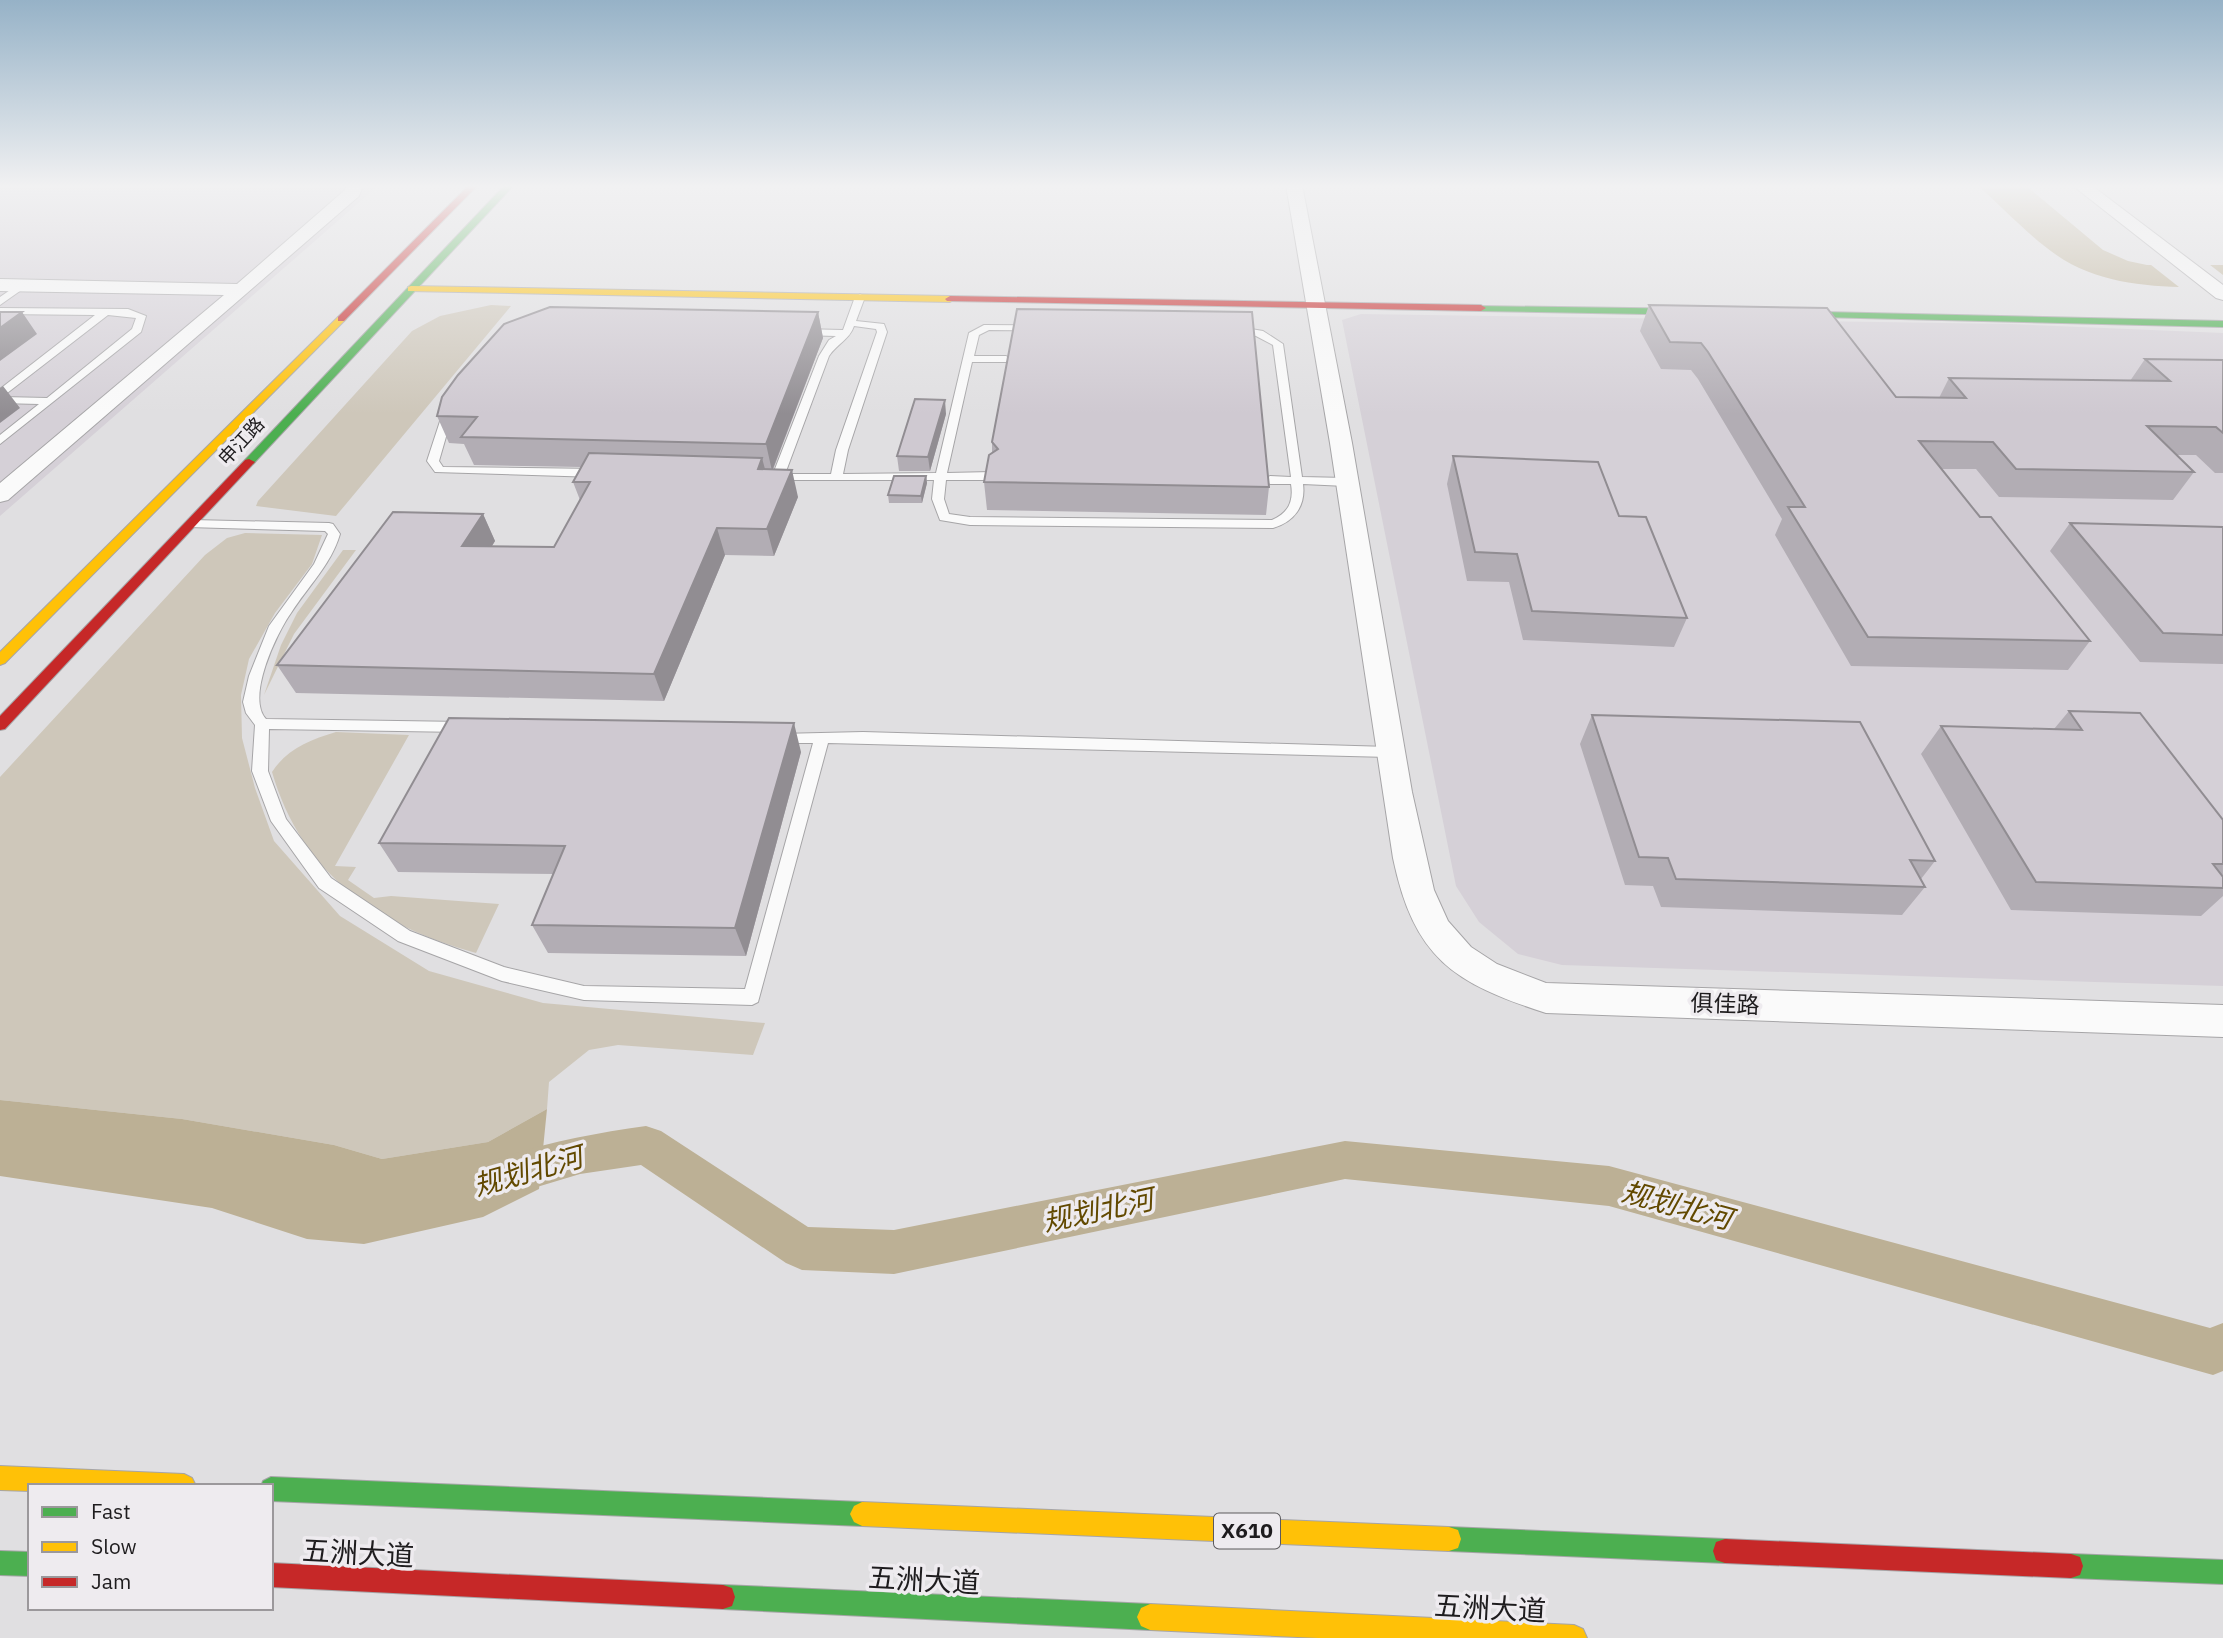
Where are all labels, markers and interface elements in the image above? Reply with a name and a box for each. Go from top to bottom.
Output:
street label: 申江路 [213,412,269,470]
street label: 俱佳路 [1690,987,1760,1019]
water label: 规划北河 [469,1136,592,1204]
water label: 规划北河 [1618,1172,1741,1238]
water label: 规划北河 [1039,1179,1161,1239]
legend [28,1484,273,1610]
text: Fast [91,1497,131,1525]
road number: X610 [1214,1514,1280,1548]
street label: 五洲大道 [301,1531,415,1574]
text: Slow [91,1532,137,1560]
street label: 五洲大道 [867,1558,981,1601]
text: Jam [91,1567,131,1595]
street label: 五洲大道 [1433,1586,1547,1629]

